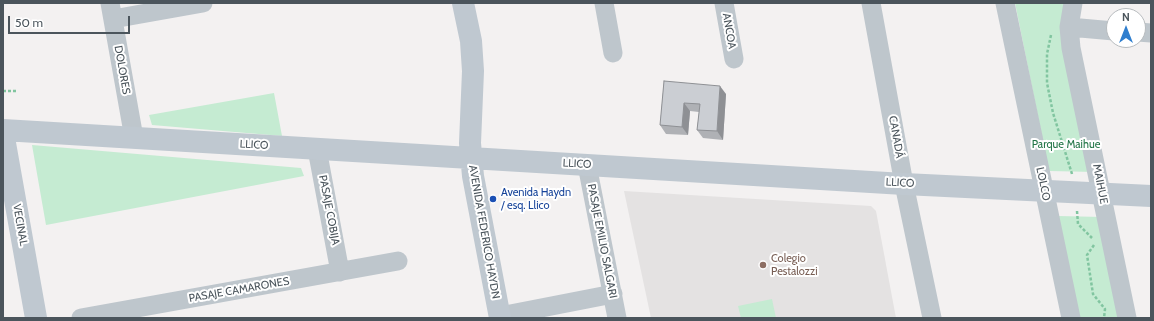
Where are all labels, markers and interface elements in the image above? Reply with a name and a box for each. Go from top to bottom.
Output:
scale bar [10,8,132,34]
north arrow [1106,8,1146,48]
text: N [1122,10,1130,24]
street label: ANCOA [719,12,739,50]
text: 50 m [15,15,43,30]
street label: DOLORES [111,45,133,95]
street label: CANADÁ [886,115,906,159]
street label: LLICO [239,138,269,152]
park label: Parque Maihue [1032,138,1100,152]
street label: LLICO [562,157,592,171]
street label: MAIHUE [1090,163,1110,205]
street label: AVENIDA FEDERICO HAYDN [466,164,502,300]
street label: LOLCO [1033,166,1053,202]
street label: PASAJE COBIJA [316,174,342,246]
street label: LLICO [885,176,915,190]
street label: PASAJE EMILIO SALGARI [584,183,620,299]
place label: Avenida Haydn / esq. Llico [501,186,571,212]
marker: Avenida Haydn / esq. Llico [488,194,498,204]
street label: VECINAL [10,203,30,247]
place label: Colegio Pestalozzi [771,252,817,278]
marker: Colegio Pestalozzi [758,260,768,270]
street label: PASAJE CAMARONES [188,275,290,305]

